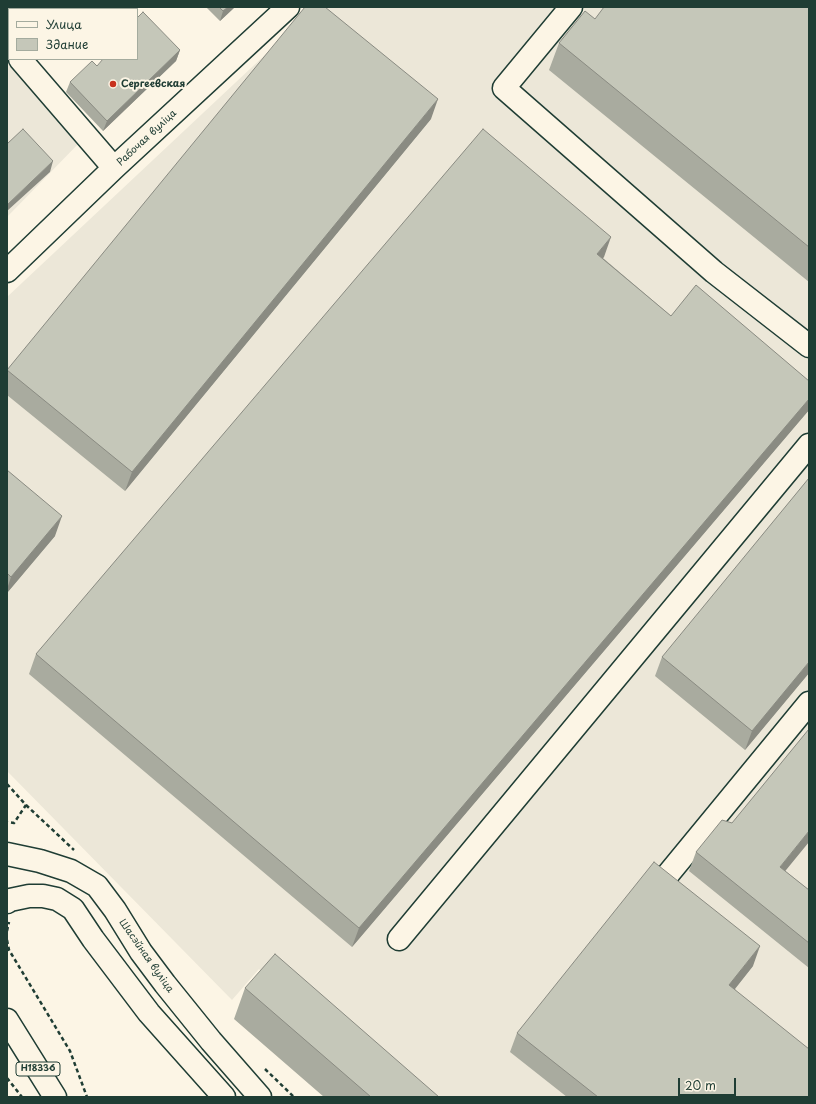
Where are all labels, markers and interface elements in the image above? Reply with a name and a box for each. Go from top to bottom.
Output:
legend [8,8,138,60]
text: Улица [46,15,82,33]
text: Здание [46,35,88,53]
place label: Сергеевская [121,78,185,90]
marker: Сергеевская [108,79,118,89]
street label: Рабочая вуліца [115,107,179,169]
street label: Шасэйная вуліца [116,917,176,995]
road number: Н18336 [16,1062,60,1076]
scale bar [680,1070,738,1096]
text: 20 m [685,1076,716,1094]

